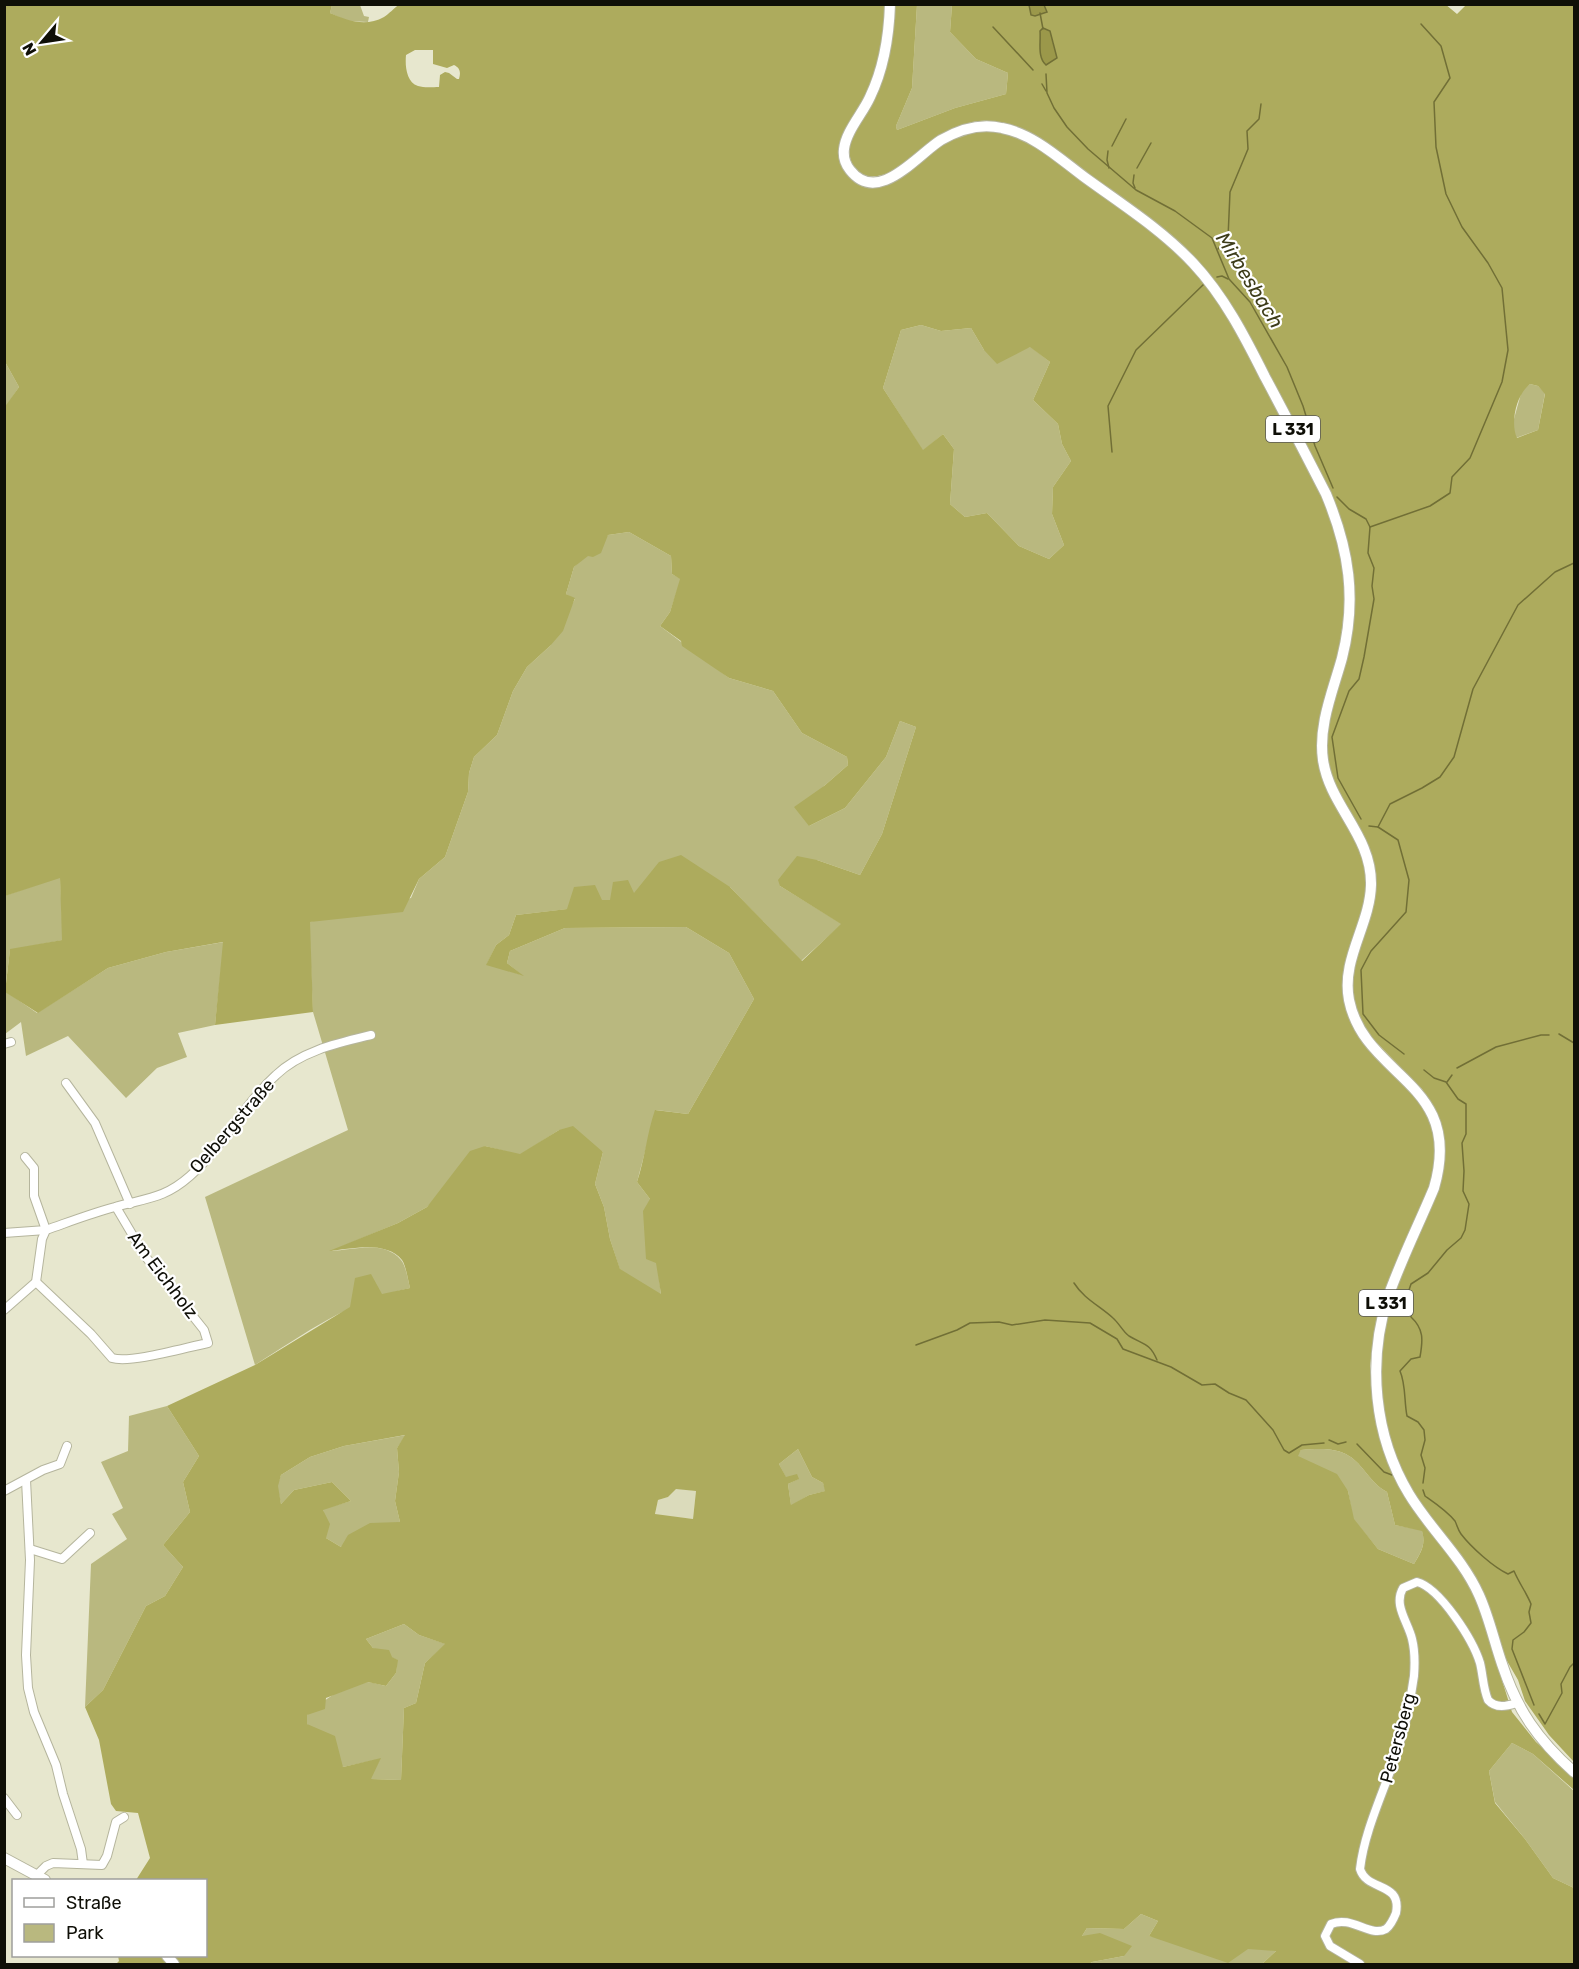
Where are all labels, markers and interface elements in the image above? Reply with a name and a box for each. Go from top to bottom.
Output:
north arrow [12,12,72,72]
text: N [18,39,40,59]
water label: Mirbesbach [1211,228,1289,332]
road number: L 331 [1266,416,1320,442]
street label: Oelbergstraße [185,1074,279,1178]
street label: Am Eichholz [123,1227,203,1323]
road number: L 331 [1359,1290,1413,1316]
street label: Petersberg [1375,1690,1421,1786]
legend [12,1879,207,1957]
text: Straße [66,1892,122,1914]
text: Park [66,1922,104,1944]

